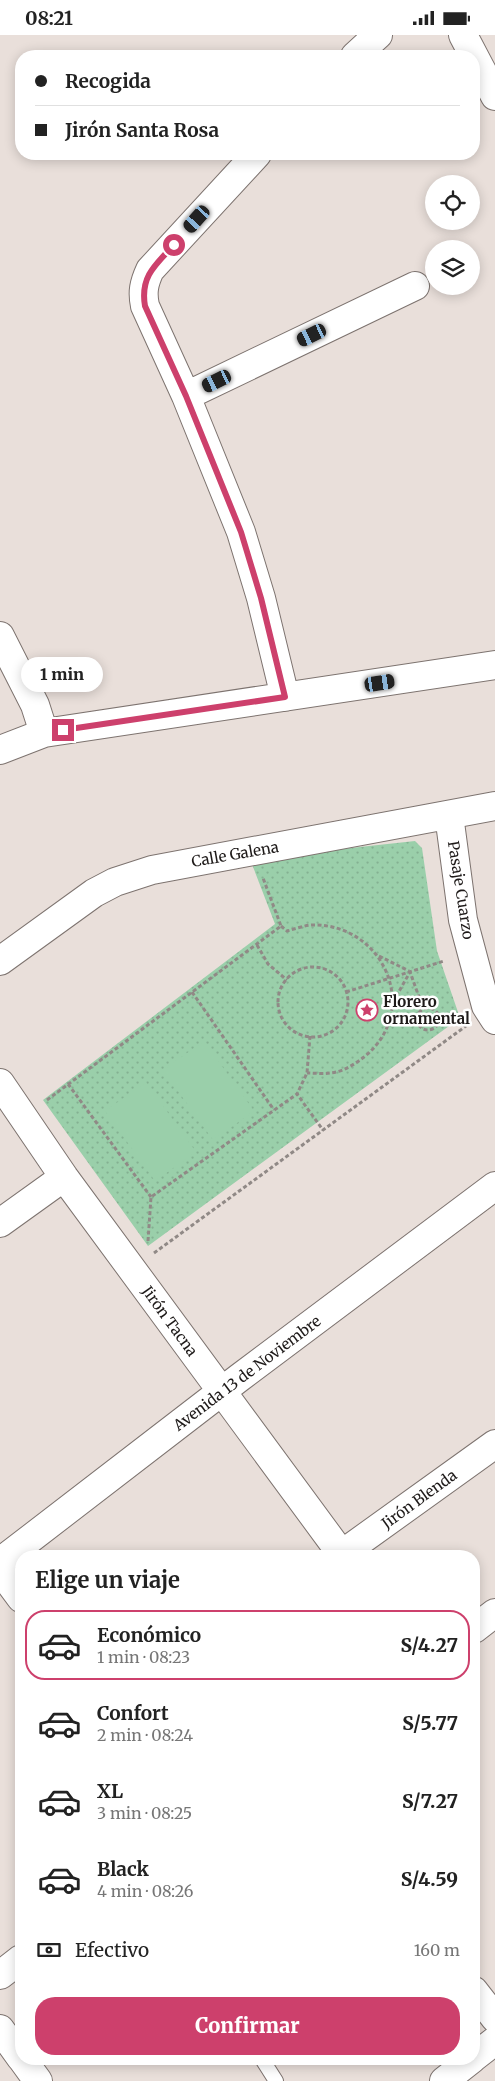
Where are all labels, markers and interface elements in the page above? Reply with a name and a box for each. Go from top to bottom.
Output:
text: 08:21 [25,6,73,30]
text: Recogida [65,69,151,93]
text: Jirón Santa Rosa [65,118,219,142]
map controls [425,175,480,295]
button: locate [425,175,480,230]
car [181,203,212,235]
route start [163,234,185,256]
button: layers [425,240,480,295]
car [295,322,328,348]
car [200,368,233,394]
callout: 1 min [22,657,104,693]
text: 1 min [40,664,84,684]
car [364,673,395,693]
route end [52,719,74,741]
street label: Calle Galena [190,837,280,871]
street label: Pasaje Cuarzo [444,839,478,941]
place label: Florero ornamental [383,992,470,1028]
place icon: Florero ornamental [355,998,379,1022]
street label: Jirón Tacna [137,1281,202,1360]
street label: Avenida 13 de Noviembre [169,1311,325,1435]
street label: Jirón Blenda [377,1465,460,1533]
text: Elige un viaje [35,1566,180,1594]
icon: car [37,1623,82,1668]
text: Económico [97,1623,201,1647]
text: S/4.27 [400,1633,458,1657]
text: 1 min · 08:23 [97,1647,190,1667]
icon: car [37,1701,82,1746]
text: Confort [97,1701,169,1725]
text: S/5.77 [402,1711,458,1735]
text: 2 min · 08:24 [97,1725,193,1745]
icon: car [37,1779,82,1824]
text: XL [97,1779,123,1803]
text: S/7.27 [402,1789,458,1813]
text: 3 min · 08:25 [97,1803,192,1823]
icon: car [37,1857,82,1902]
text: Black [97,1857,149,1881]
text: S/4.59 [401,1867,458,1891]
text: 4 min · 08:26 [97,1881,193,1901]
icon: cash [35,1936,63,1964]
text: Efectivo [75,1938,149,1962]
text: 160 m [414,1940,460,1960]
button: Confirmar [35,1997,460,2055]

